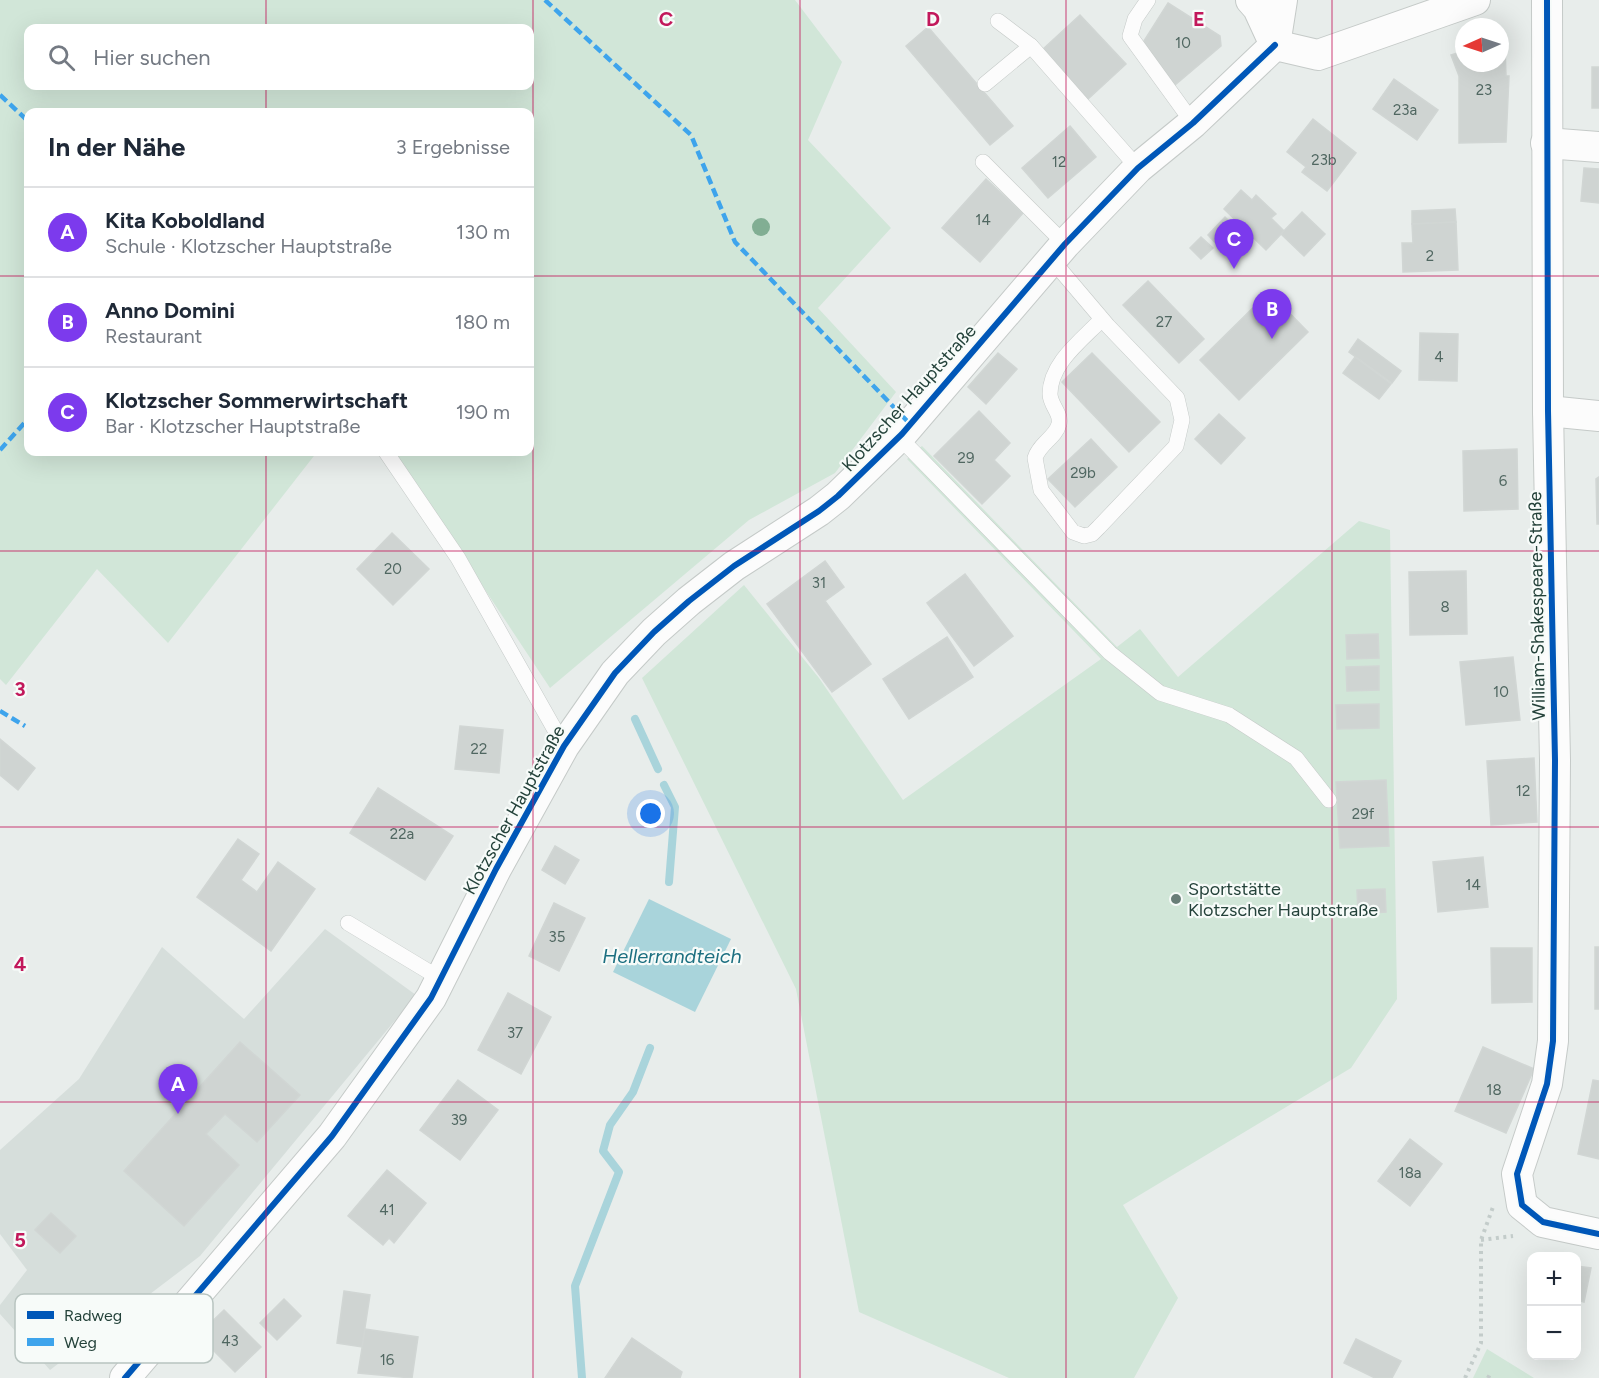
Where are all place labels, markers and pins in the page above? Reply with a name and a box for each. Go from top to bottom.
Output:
pin: C [1214,220,1254,269]
pin: B [1252,290,1292,339]
place label: Sportstätte Klotzscher Hauptstraße [1188,878,1378,921]
marker: Sportstätte Klotzscher Hauptstraße [1169,892,1183,906]
pin: A [158,1064,198,1114]

